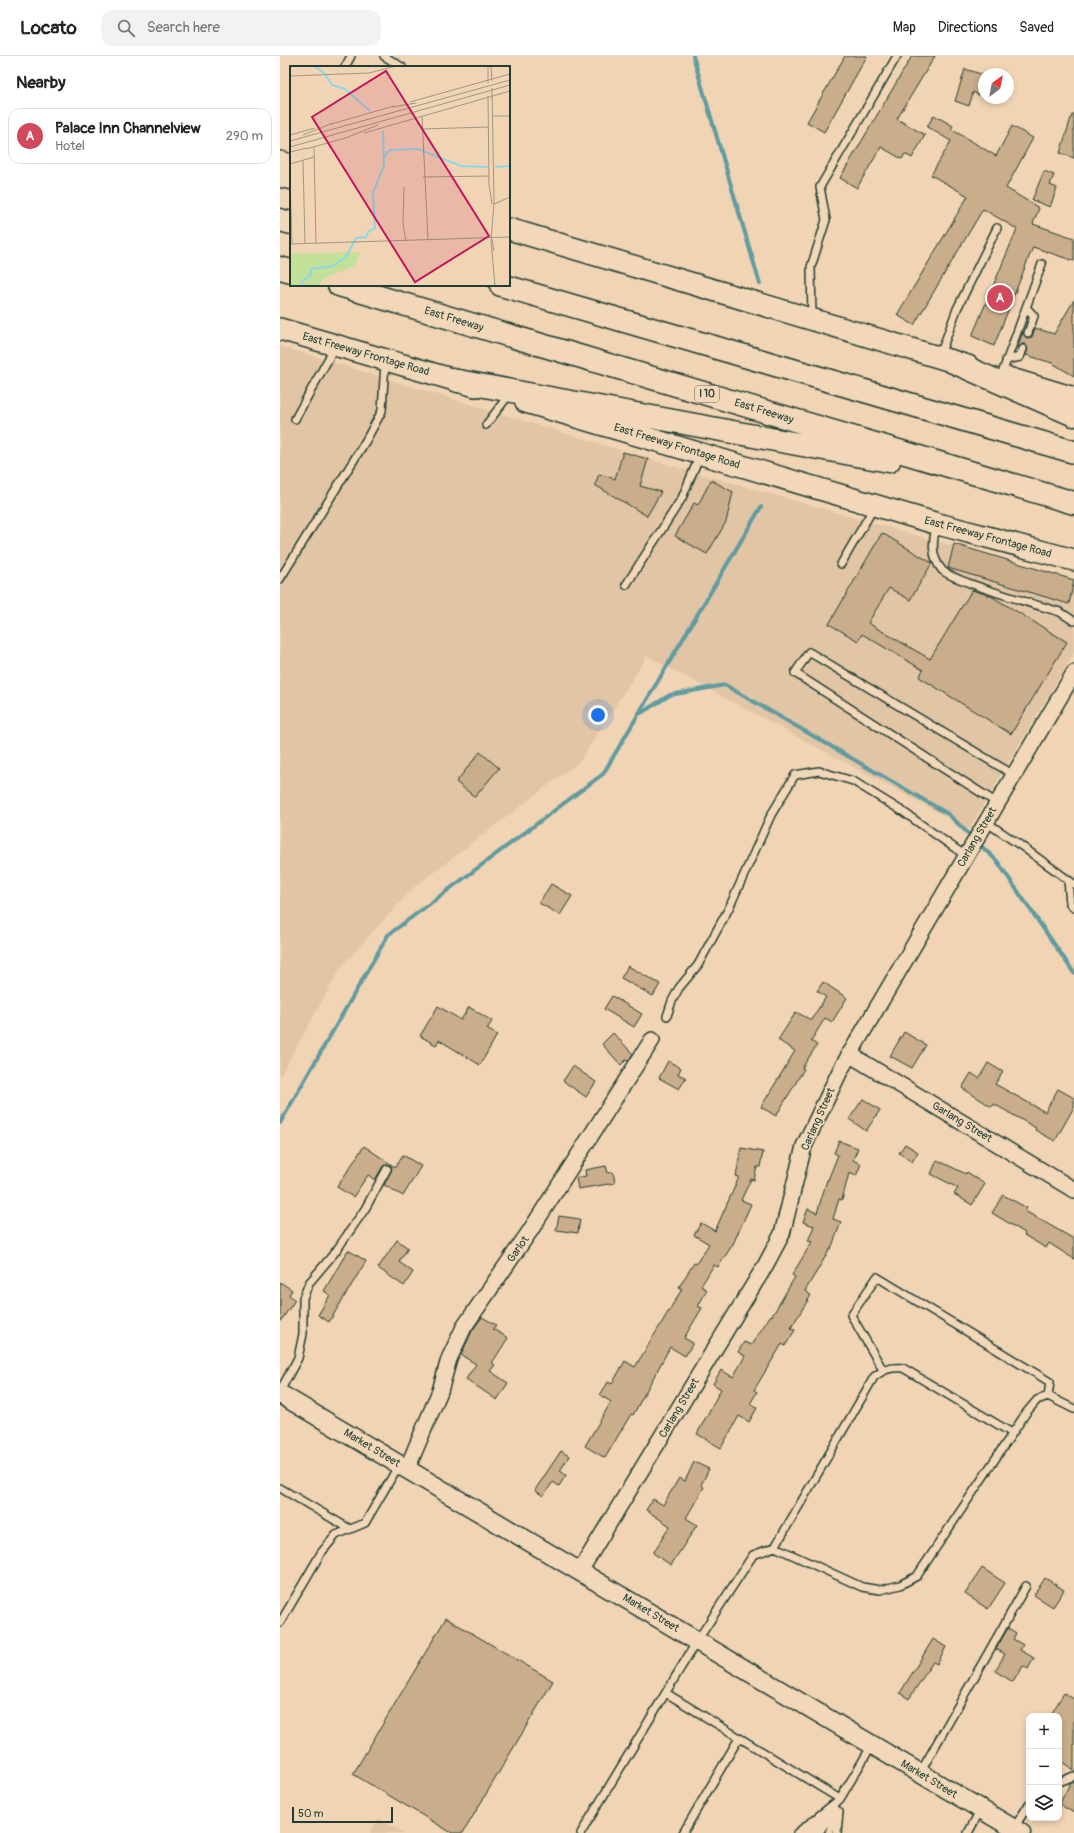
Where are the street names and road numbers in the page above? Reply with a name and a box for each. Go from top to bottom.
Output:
street label: East Freeway [423,304,485,334]
street label: East Freeway Frontage Road [301,330,431,378]
road number: I 10 [695,386,719,402]
street label: East Freeway [733,396,795,426]
street label: East Freeway Frontage Road [612,421,742,471]
street label: East Freeway Frontage Road [923,514,1053,560]
street label: Carlang Street [955,804,1000,869]
street label: Carlang Street [798,1085,838,1152]
street label: Garlang Street [930,1099,995,1145]
street label: Garlot [504,1233,532,1265]
street label: Carlang Street [656,1375,702,1440]
street label: Market Street [341,1426,403,1470]
street label: Market Street [620,1591,682,1635]
street label: Market Street [898,1757,960,1801]

